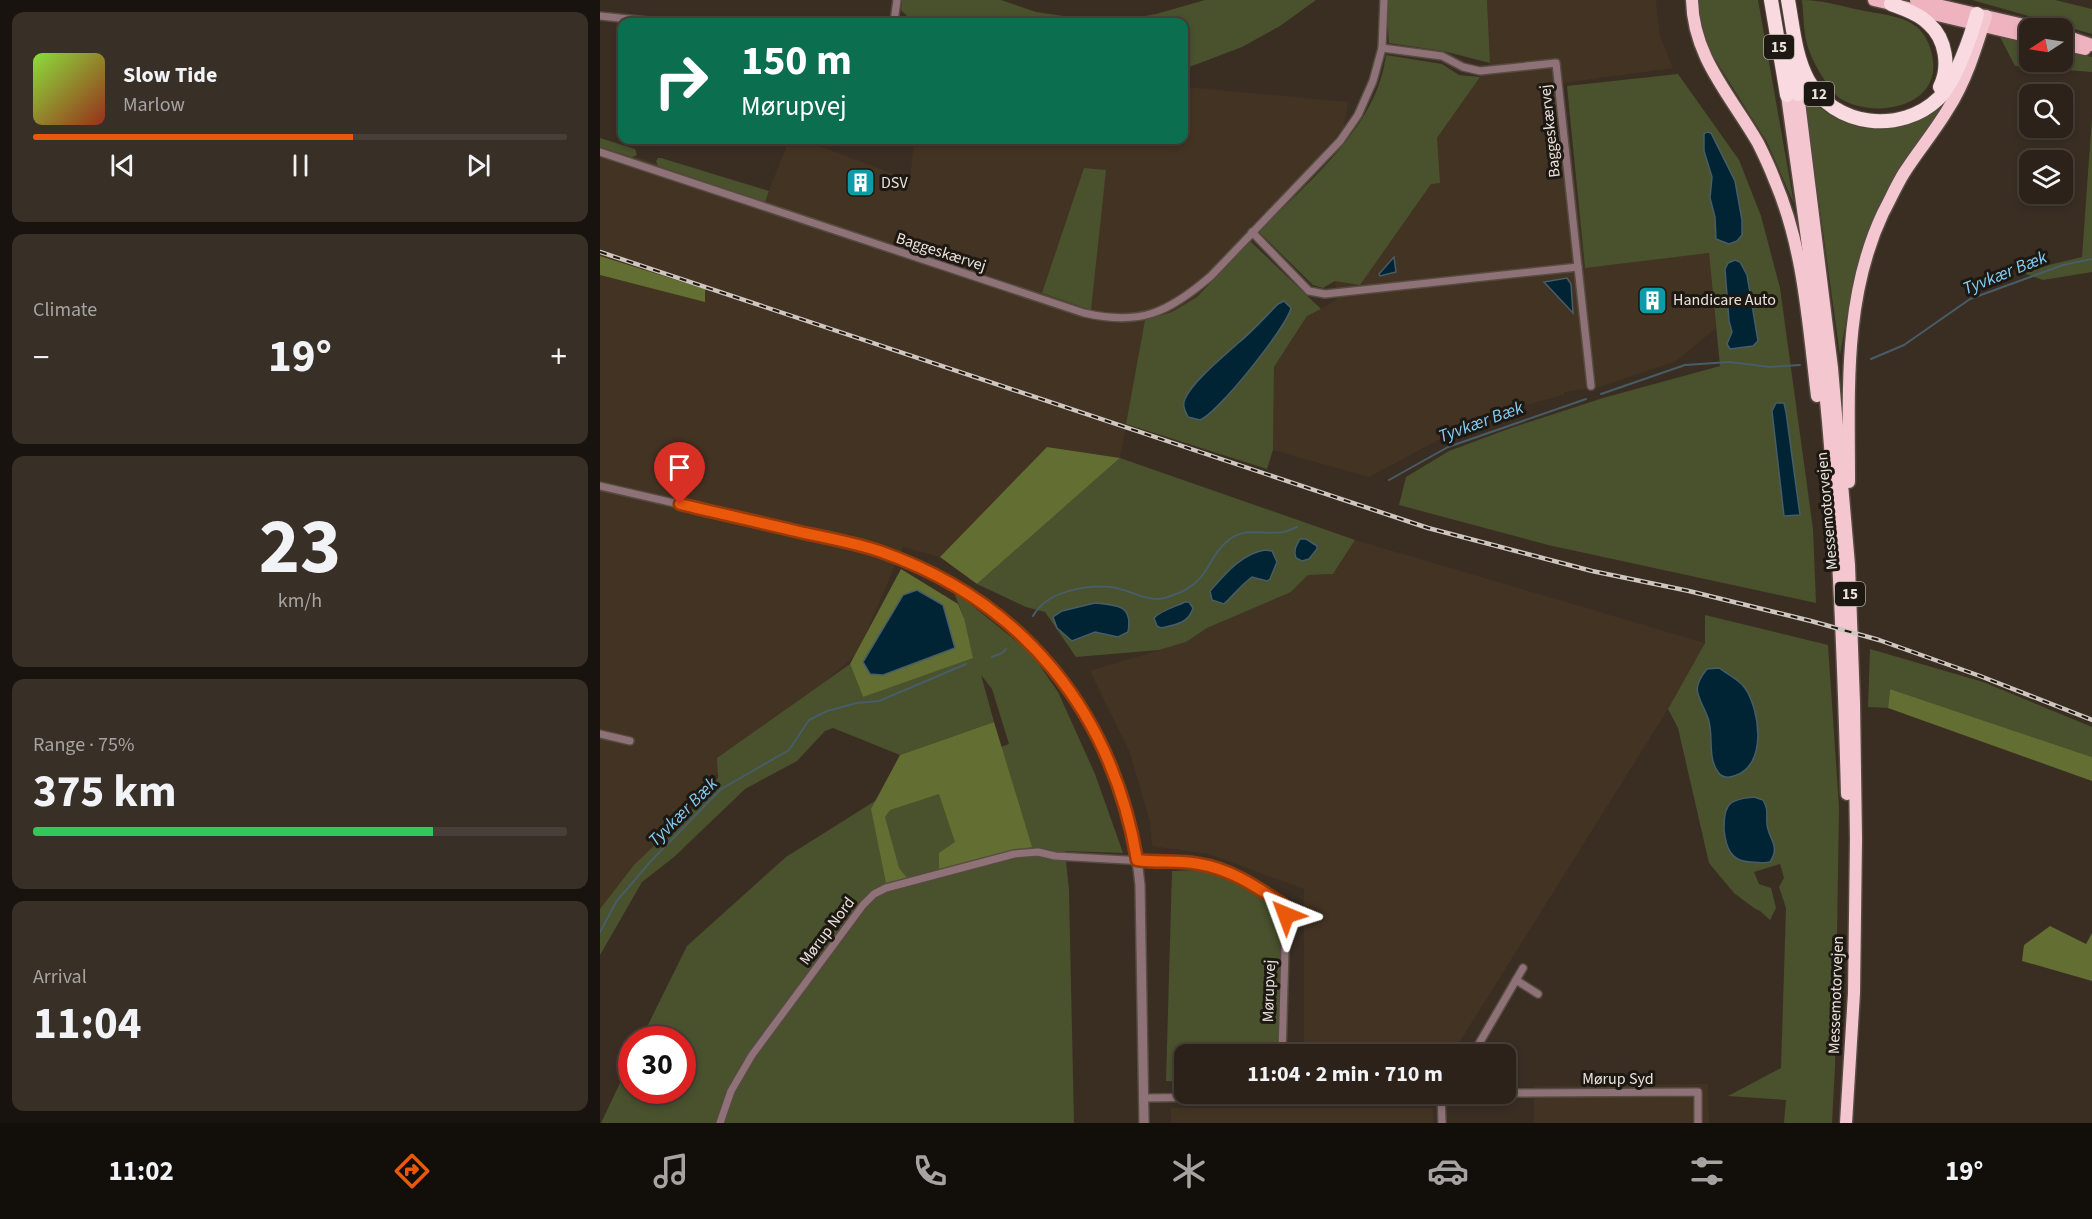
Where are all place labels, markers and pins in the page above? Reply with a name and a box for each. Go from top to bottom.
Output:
building icon: DSV [844,167,876,199]
place label: DSV [881,172,908,194]
building icon: Handicare Auto [1636,284,1668,316]
place label: Handicare Auto [1673,289,1776,311]
pin [654,442,705,504]

